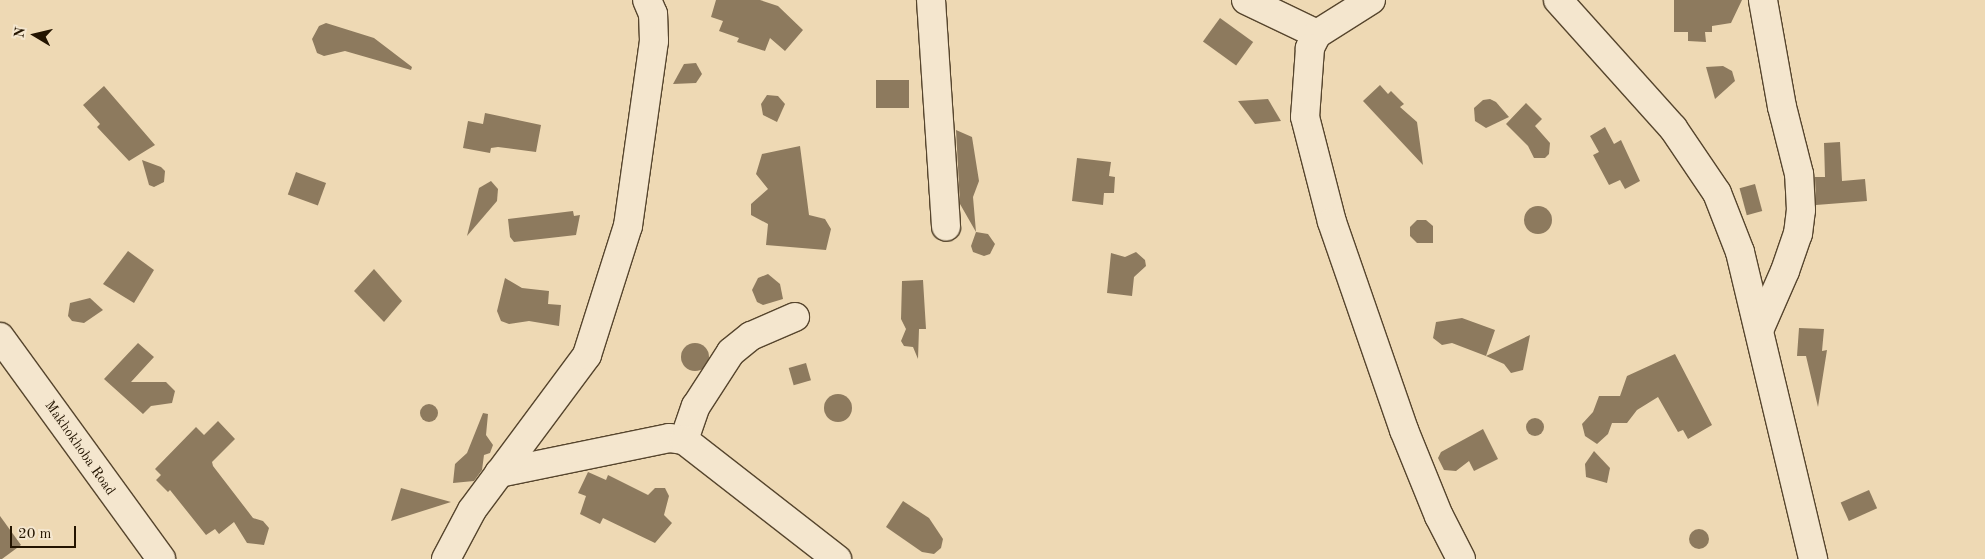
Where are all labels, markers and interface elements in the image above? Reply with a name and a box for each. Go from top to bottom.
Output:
north arrow [10,10,60,60]
text: N [12,26,28,39]
street label: Makhokhoba Road [41,398,119,498]
scale bar [12,516,79,548]
text: 20 m [18,527,52,542]

